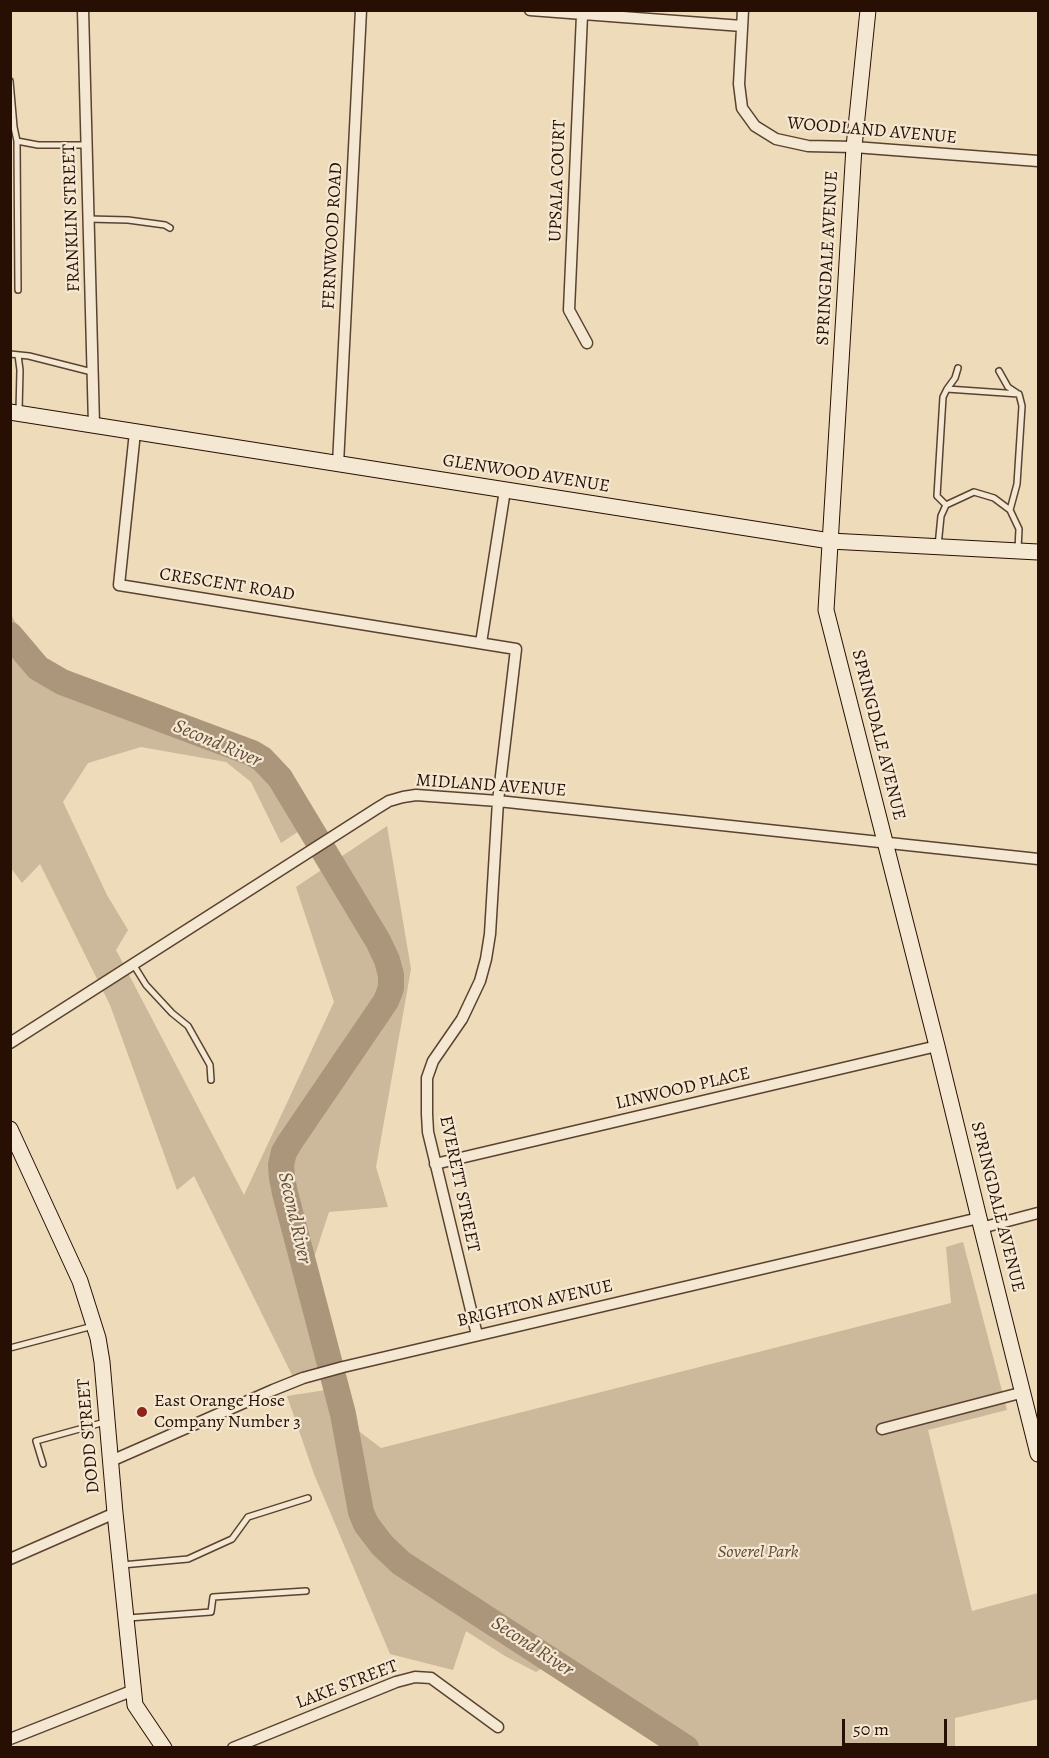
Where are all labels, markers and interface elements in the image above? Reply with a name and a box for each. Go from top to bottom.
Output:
street label: WOODLAND AVENUE [786,113,958,149]
street label: UPSALA COURT [545,119,571,243]
street label: FRANKLIN STREET [59,144,85,292]
street label: FERNWOOD ROAD [318,162,348,310]
street label: SPRINGDALE AVENUE [813,170,843,346]
street label: GLENWOOD AVENUE [441,450,611,498]
street label: CRESCENT ROAD [158,564,296,606]
street label: SPRINGDALE AVENUE [846,647,910,823]
water label: Second River [169,715,265,773]
street label: MIDLAND AVENUE [415,770,567,802]
street label: LINWOOD PLACE [614,1063,752,1115]
street label: EVERETT STREET [434,1114,484,1254]
street label: SPRINGDALE AVENUE [965,1119,1029,1295]
water label: Second River [272,1170,316,1266]
street label: BRIGHTON AVENUE [455,1276,615,1332]
street label: DODD STREET [73,1378,105,1494]
place label: East Orange Hose Company Number 3 [154,1391,301,1434]
marker: East Orange Hose Company Number 3 [135,1405,149,1419]
park label: Soverel Park [718,1542,798,1564]
water label: Second River [486,1612,578,1682]
street label: LAKE STREET [293,1656,401,1714]
scale bar [845,1707,950,1745]
text: 50 m [853,1717,889,1741]

